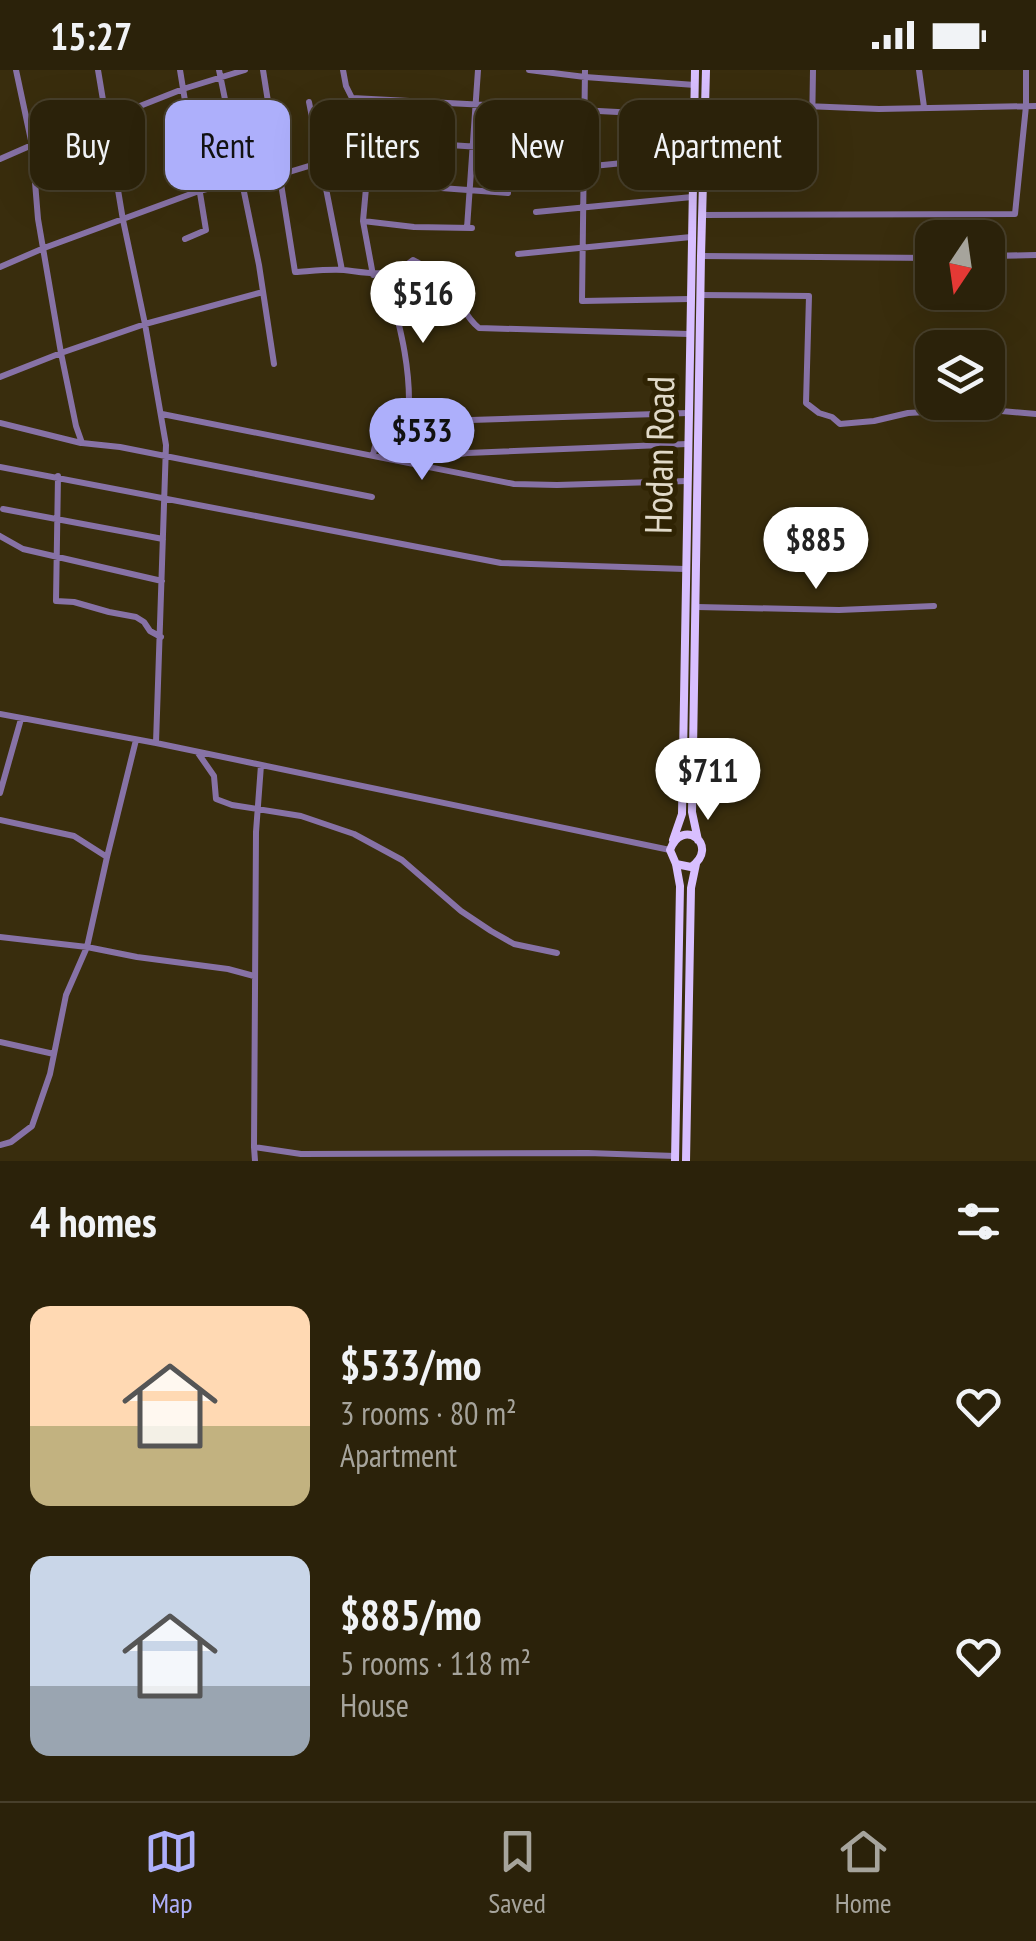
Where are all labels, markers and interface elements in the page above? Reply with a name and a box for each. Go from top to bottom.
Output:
text: 15:27 [50,11,132,60]
chip: Buy [30,100,145,190]
chip: Rent [165,100,290,190]
chip: Filters [310,100,455,190]
chip: New [475,100,599,190]
chip: Apartment [619,100,817,190]
north arrow [915,220,1005,310]
map controls [915,220,1005,420]
pin: $516 [364,261,482,346]
text: $516 [392,272,454,314]
button: layers [915,330,1005,420]
street label: Hodan Road [633,376,684,534]
pin: $533 [363,398,481,483]
text: $533 [391,409,453,451]
pin: $885 [757,507,875,592]
text: $885 [785,518,847,560]
pin: $711 [649,738,767,823]
text: $711 [677,749,739,791]
text: 4 homes [30,1194,157,1249]
icon: filters [951,1194,1006,1249]
text: $533/mo [340,1337,482,1392]
icon: home [110,1346,230,1466]
icon: heart [951,1379,1006,1434]
text: 3 rooms · 80 m² [340,1392,517,1434]
text: Apartment [340,1434,457,1476]
text: $885/mo [340,1587,482,1642]
icon: home [110,1596,230,1716]
icon: heart [951,1629,1006,1684]
text: 5 rooms · 118 m² [340,1642,531,1684]
text: House [340,1684,409,1726]
tab: Map [144,1824,199,1921]
tab: Saved [488,1824,546,1921]
tab: Home [835,1824,892,1921]

